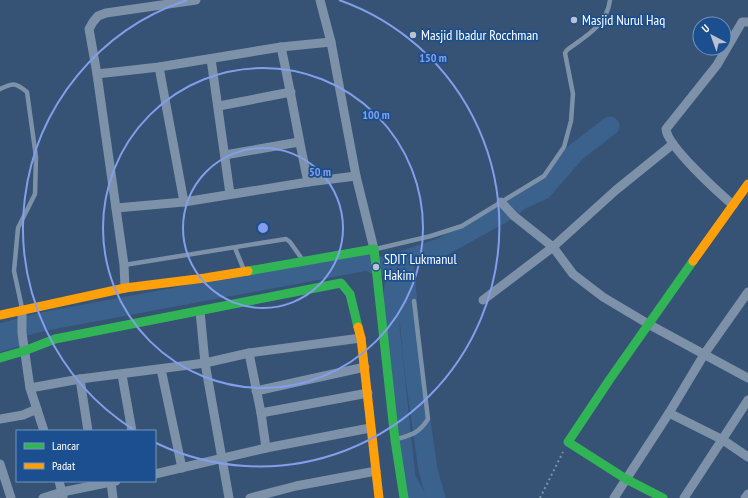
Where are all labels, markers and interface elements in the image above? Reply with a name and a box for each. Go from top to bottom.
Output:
place label: Masjid Nurul Haq [582,11,665,29]
marker: Masjid Nurul Haq [569,15,579,25]
north arrow [692,16,732,56]
text: U [699,21,712,36]
place label: Masjid Ibadur Rocchman [421,26,538,44]
marker: Masjid Ibadur Rocchman [408,30,418,40]
text: 150 m [419,50,447,65]
text: 100 m [362,107,390,122]
text: 50 m [309,164,331,179]
centre of rings [256,221,270,235]
place label: SDIT Lukmanul Hakim [384,250,457,284]
marker: SDIT Lukmanul Hakim [371,262,381,272]
legend [16,430,156,482]
text: Lancar [52,438,80,453]
text: Padat [52,458,76,473]

